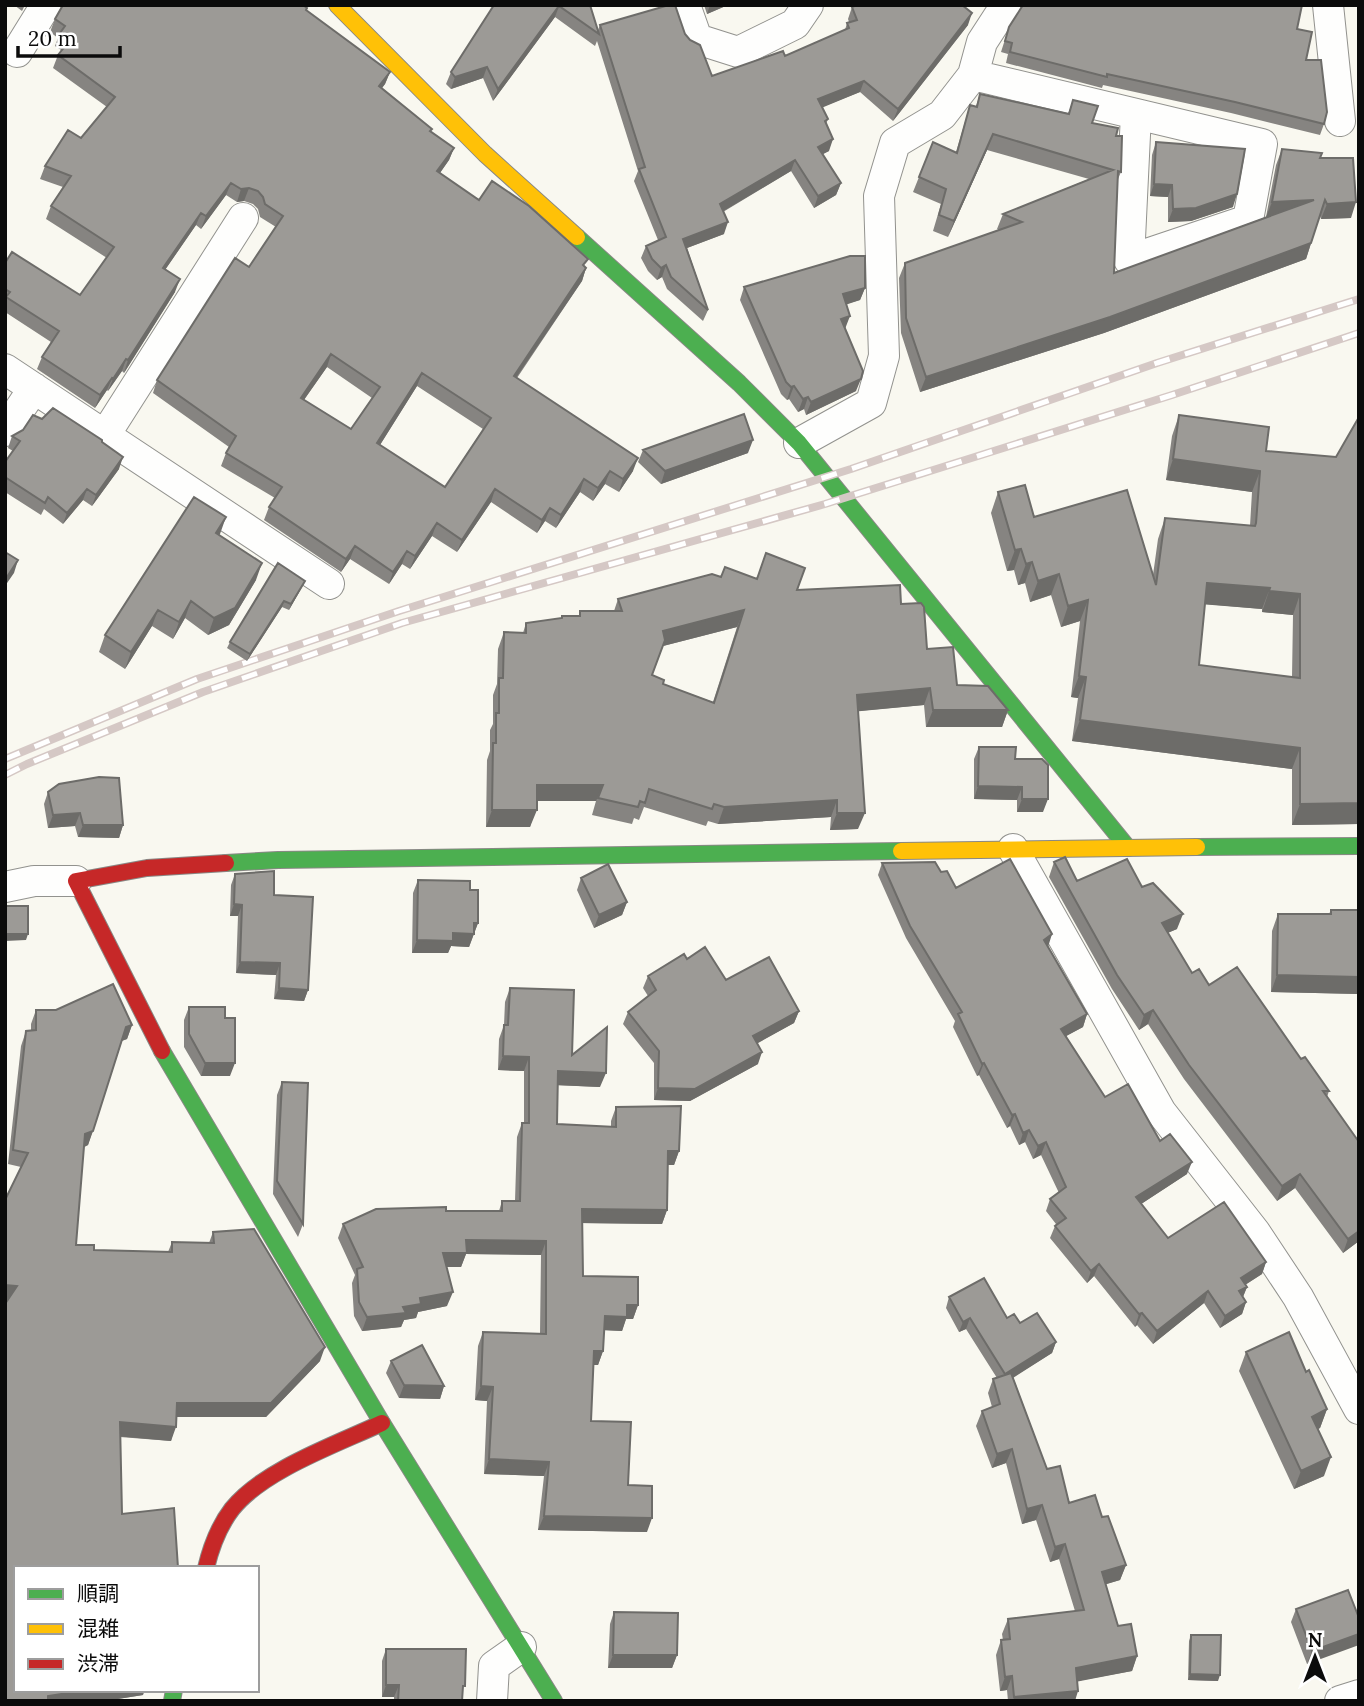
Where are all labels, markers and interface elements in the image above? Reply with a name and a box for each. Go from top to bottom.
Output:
scale bar [18,14,119,58]
text: 20 m [28,25,77,52]
legend [14,1566,259,1692]
text: 順調 [77,1580,119,1607]
text: 混雑 [77,1615,119,1642]
north arrow [1280,1622,1350,1692]
text: N [1308,1628,1323,1652]
text: 渋滞 [77,1650,119,1677]

